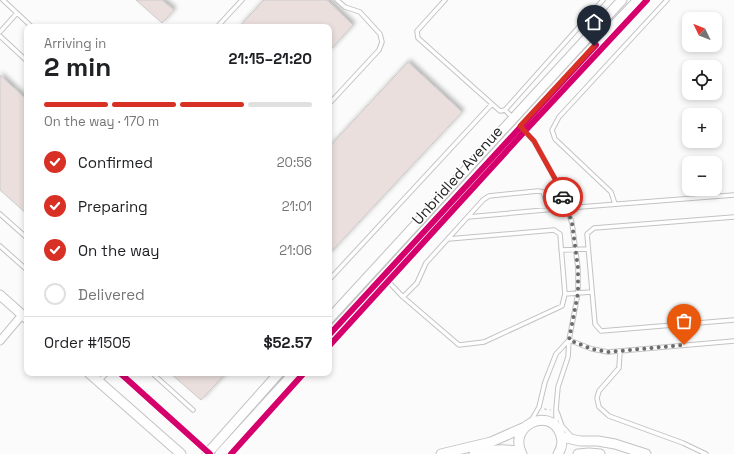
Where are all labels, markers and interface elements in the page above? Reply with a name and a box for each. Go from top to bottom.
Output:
pin [577,5,611,46]
icon: home [583,11,605,33]
north arrow [682,12,722,52]
map controls [682,12,722,196]
text: Arriving in [44,35,106,52]
text: 21:15–21:20 [229,49,312,68]
text: 2 min [44,50,111,84]
button: locate [682,60,722,100]
button: + [682,108,722,148]
text: On the way · 170 m [44,113,159,130]
street label: Unbridled Avenue [408,121,507,228]
icon: check [44,151,66,173]
text: Confirmed [78,153,153,172]
text: 20:56 [277,154,312,171]
button: − [682,156,722,196]
courier [543,177,583,217]
icon: car [552,186,574,208]
icon: check [44,195,66,217]
text: Preparing [78,197,148,216]
text: 21:01 [282,198,312,215]
icon: check [44,239,66,261]
text: On the way [78,241,159,260]
text: 21:06 [279,242,312,259]
text: Delivered [78,285,145,304]
pin [667,304,701,345]
icon: bag [673,310,695,332]
text: Order #1505 [44,333,131,352]
text: $52.57 [264,333,312,352]

